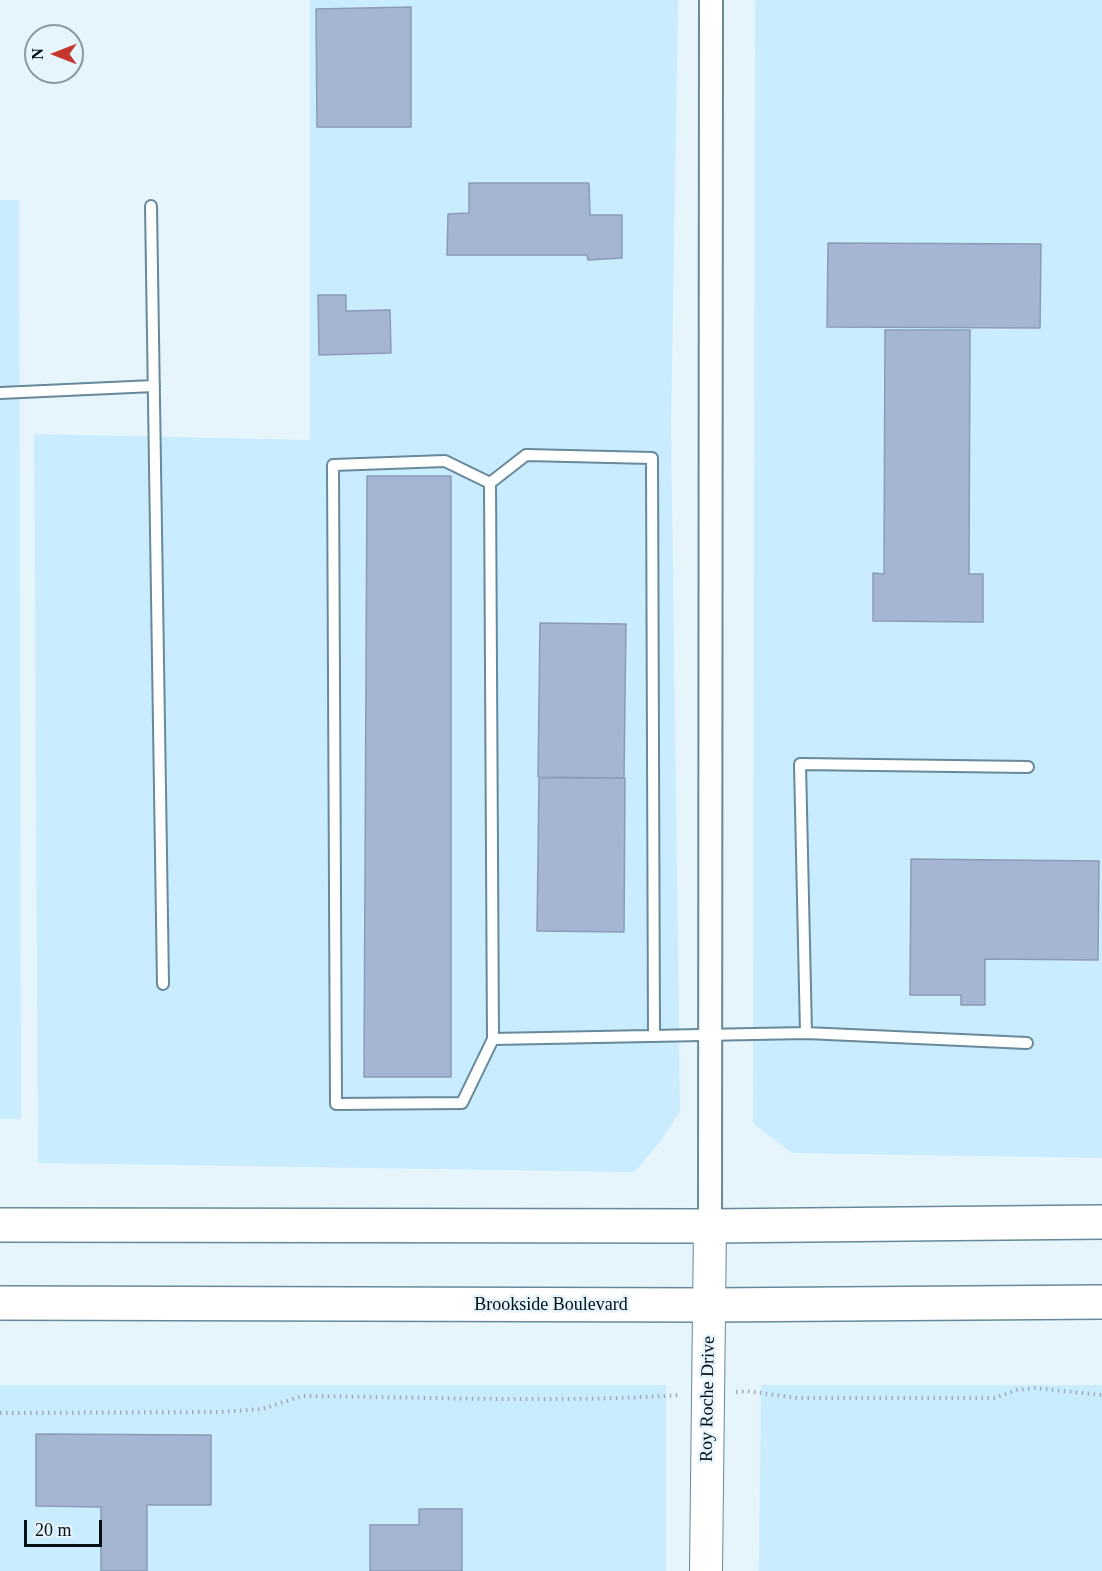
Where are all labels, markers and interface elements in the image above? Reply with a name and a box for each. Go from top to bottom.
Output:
north arrow [24,24,84,84]
text: N [29,48,46,60]
street label: Brookside Boulevard [474,1294,628,1316]
street label: Roy Roche Drive [696,1336,720,1462]
scale bar [27,1508,105,1546]
text: 20 m [35,1520,72,1540]

